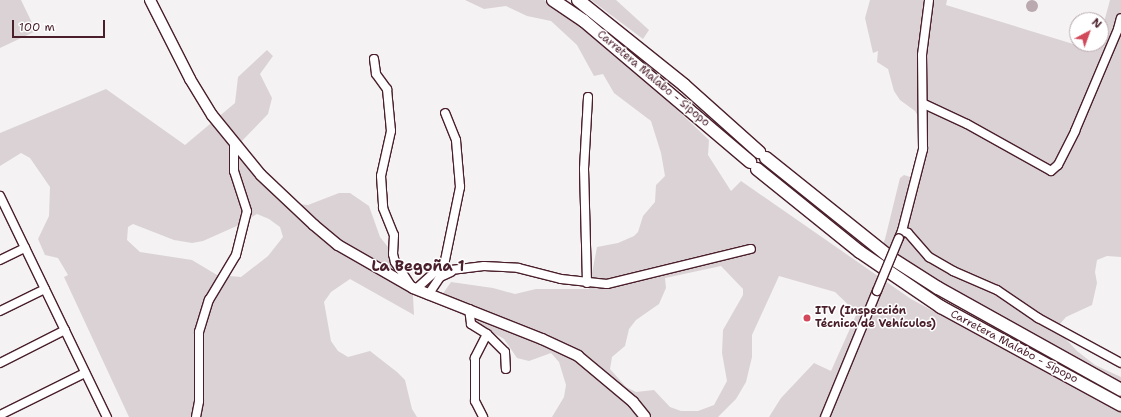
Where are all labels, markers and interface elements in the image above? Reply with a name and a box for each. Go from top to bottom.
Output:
scale bar [14,12,107,38]
north arrow [1069,12,1109,52]
text: N [1088,15,1105,32]
text: 100 m [19,19,55,35]
street label: Carretera Malabo - Sipopo [594,28,712,130]
district label: La Begoña 1 [371,258,465,276]
place label: ITV (Inspección Técnica de Vehículos) [815,305,936,331]
street label: Carretera Malabo - Sipopo [948,308,1080,386]
marker: ITV (Inspección Técnica de Vehículos) [802,313,812,323]

